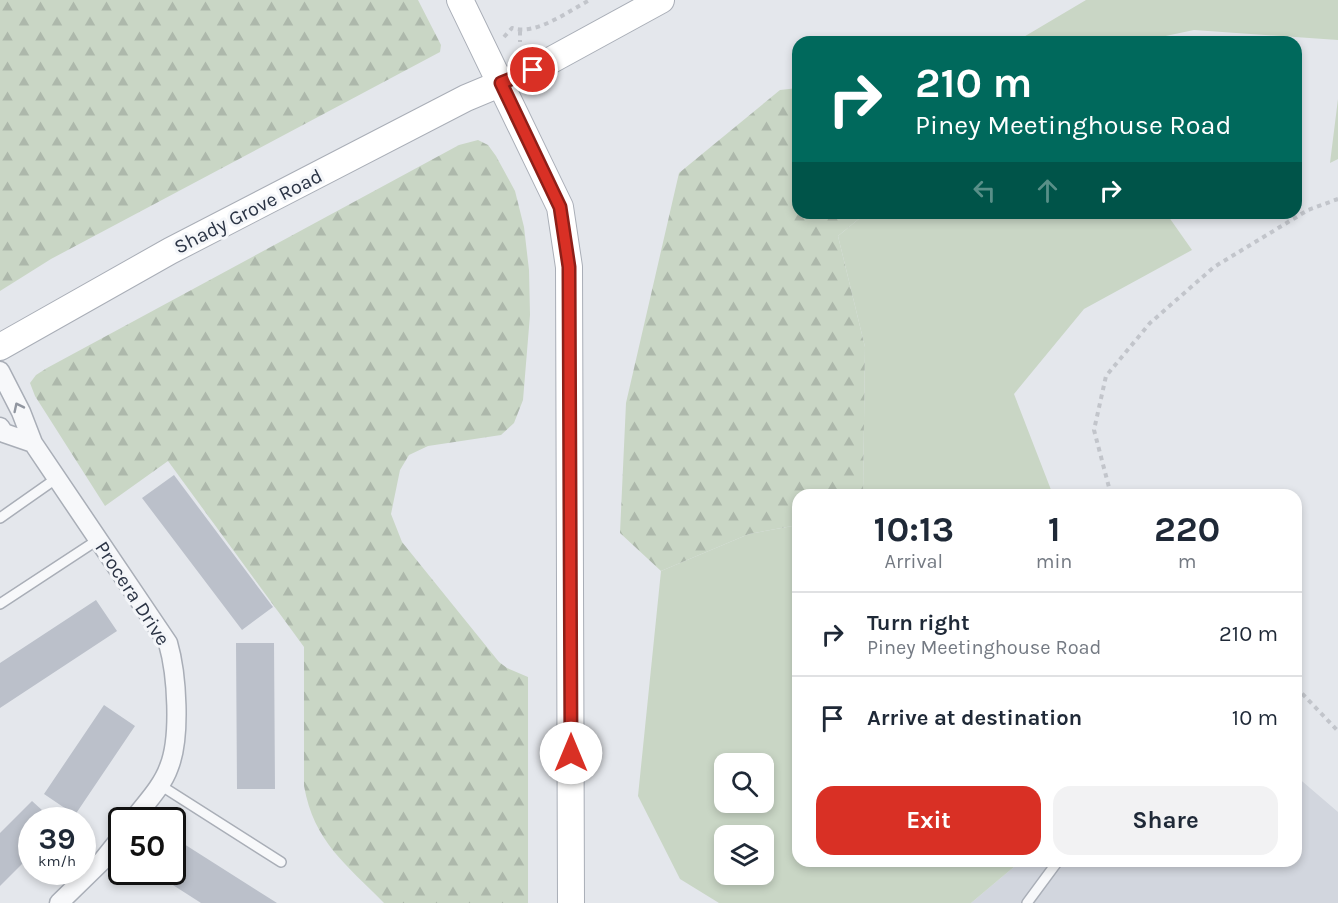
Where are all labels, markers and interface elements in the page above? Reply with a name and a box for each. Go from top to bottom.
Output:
pin [507,44,558,95]
icon: arrive [516,53,549,86]
text: 210 m [915,58,1032,108]
icon: right [816,60,894,138]
text: Piney Meetinghouse Road [915,109,1231,141]
street label: Shady Grove Road [170,164,326,259]
icon: left [968,174,1001,207]
icon: ahead [1031,174,1064,207]
icon: right [1094,174,1127,207]
one-way arrow [14,402,26,413]
text: 10:13 [874,508,954,550]
text: 1 [1048,508,1061,550]
text: 220 [1154,508,1220,550]
street label: Procera Drive [90,537,175,650]
text: Arrival [885,550,943,573]
text: min [1036,550,1072,573]
text: m [1178,550,1197,573]
text: Turn right [867,610,970,636]
icon: right [816,618,849,651]
text: 210 m [1219,621,1278,647]
text: Piney Meetinghouse Road [867,636,1101,659]
icon: arrive [816,702,849,735]
text: Arrive at destination [867,705,1082,731]
text: 10 m [1232,705,1278,731]
position arrow [539,721,603,785]
map controls [714,753,774,885]
button: search [714,753,774,813]
button: Exit [816,786,1041,855]
button: Share [1053,786,1278,855]
speed limit sign: 50 [108,807,186,885]
text: 39 [39,821,75,857]
button: layers [714,825,774,885]
text: km/h [38,852,76,870]

